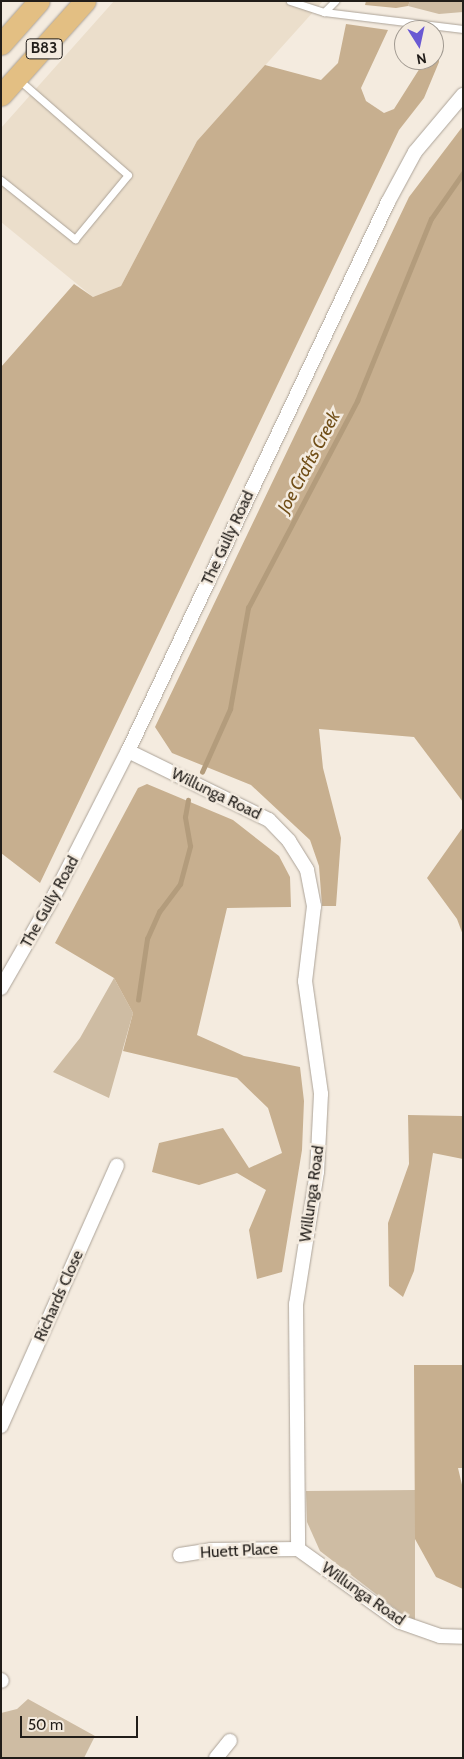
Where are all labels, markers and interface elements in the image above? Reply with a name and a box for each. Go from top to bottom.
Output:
north arrow [394,20,444,70]
road number: B83 [25,36,63,62]
text: N [415,49,428,69]
water label: Joe Crafts Creek [273,407,345,517]
street label: The Gully Road [198,488,258,588]
street label: Willunga Road [168,764,264,824]
street label: The Gully Road [17,853,83,951]
street label: Willunga Road [296,1144,328,1244]
street label: Richards Close [30,1247,88,1345]
street label: Huett Place [200,1539,278,1563]
street label: Willunga Road [318,1558,408,1630]
scale bar [22,1706,140,1738]
text: 50 m [28,1716,63,1734]

